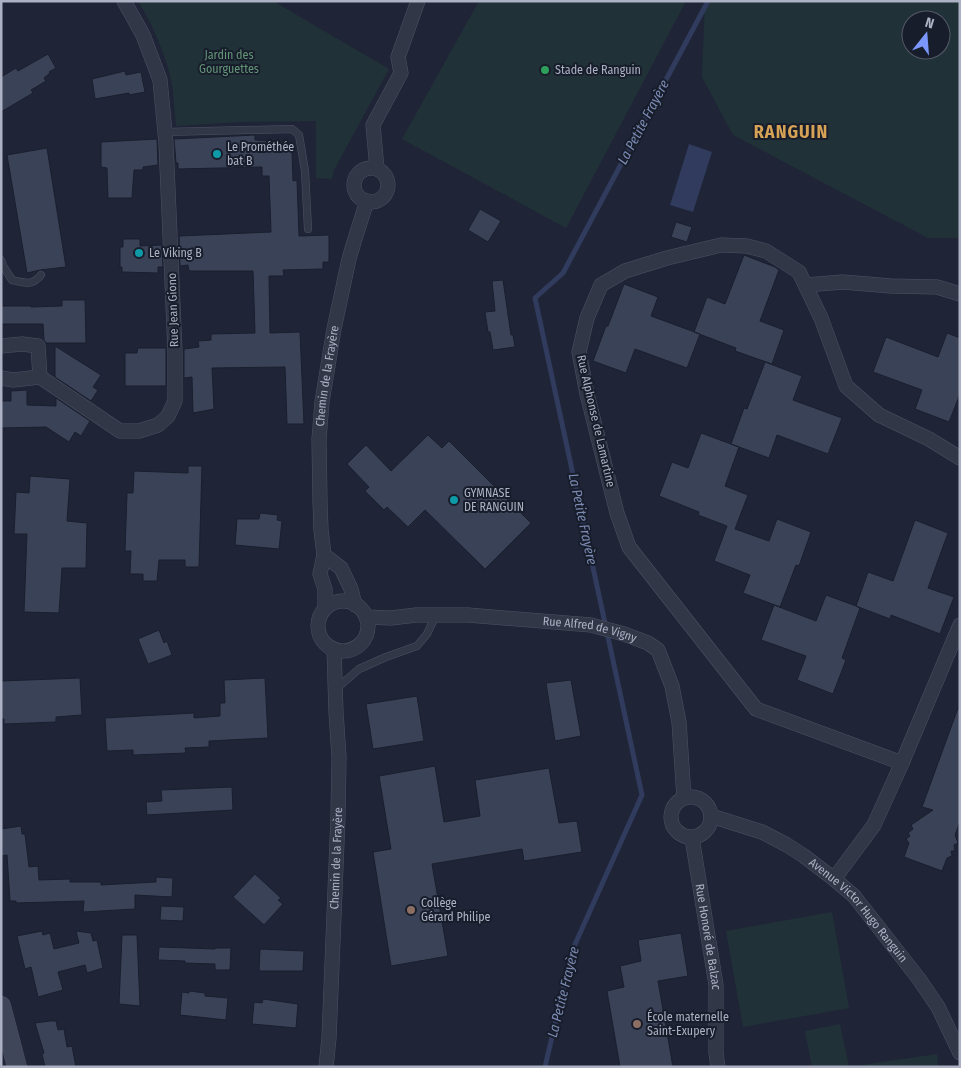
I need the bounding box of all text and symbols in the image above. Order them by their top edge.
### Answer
north arrow [901,10,951,60]
text: N [923,14,936,32]
park label: Jardin des Gourguettes [199,48,259,76]
place label: Stade de Ranguin [555,63,641,77]
marker: Stade de Ranguin [539,64,551,76]
water label: La Petite Frayère [614,77,673,167]
district label: RANGUIN [754,121,828,143]
place label: Le Prométhée bat B [227,140,294,168]
marker: Le Prométhée bat B [211,148,223,160]
place label: Le Viking B [149,246,202,260]
marker: Le Viking B [133,247,145,259]
street label: Rue Jean Giono [165,273,181,347]
street label: Chemin de la Frayère [313,324,342,427]
street label: Rue Alphonse de Lamartine [574,354,618,488]
water label: La Petite Frayère [565,472,601,567]
place label: GYMNASE DE RANGUIN [464,486,524,514]
marker: GYMNASE DE RANGUIN [448,494,460,506]
street label: Rue Alfred de Vigny [542,614,639,645]
street label: Chemin de la Frayère [327,807,345,910]
street label: Avenue Victor Hugo Ranguin [806,855,910,965]
street label: Rue Honoré de Balzac [693,883,723,990]
place label: Collège Gérard Philipe [421,896,491,924]
marker: Collège Gérard Philipe [405,904,417,916]
water label: La Petite Frayère [544,945,583,1039]
place label: École maternelle Saint-Exupery [647,1009,729,1038]
marker: École maternelle Saint-Exupery [631,1018,643,1030]

